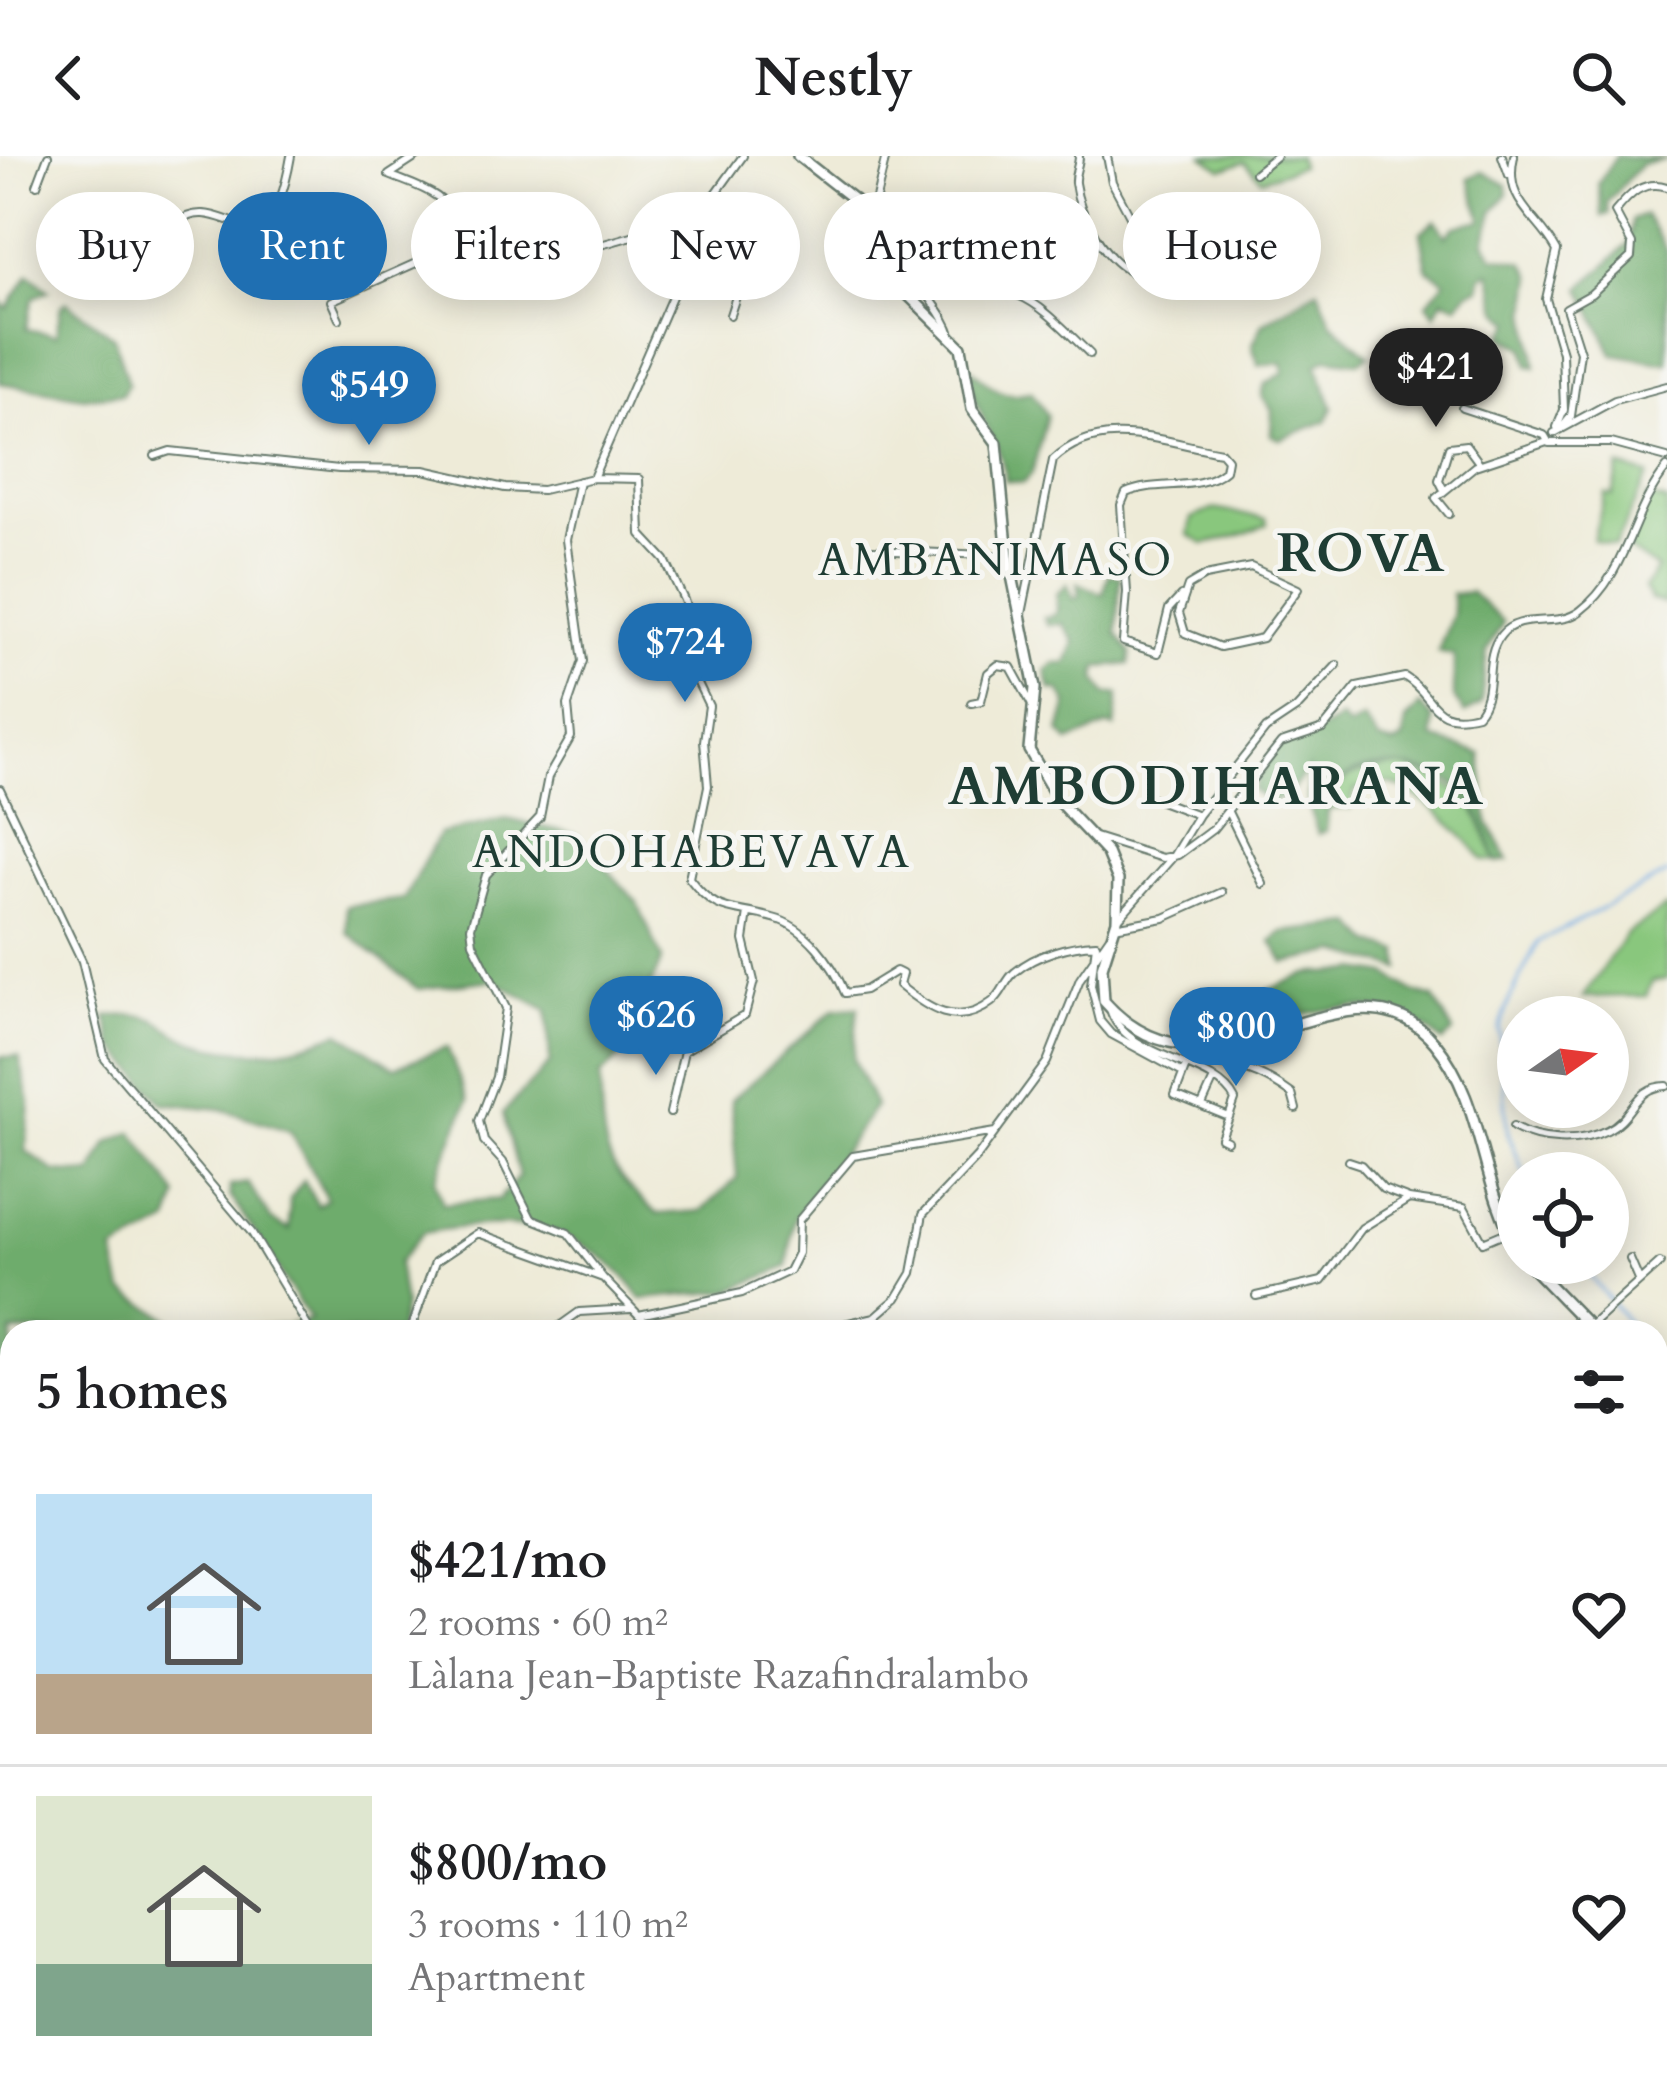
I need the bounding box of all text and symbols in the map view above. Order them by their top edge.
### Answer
text: Nestly [754,42,913,115]
icon: back [36,45,102,111]
icon: search [1565,45,1631,111]
chip: Buy [36,192,194,300]
chip: Rent [218,192,387,300]
chip: Filters [411,192,603,300]
chip: New [627,192,800,300]
chip: Apartment [824,192,1099,300]
chip: House [1123,192,1321,300]
pin: $421 [1365,328,1507,430]
text: $421 [1396,340,1476,393]
pin: $549 [298,346,440,448]
text: $549 [329,358,409,411]
district label: ROVA [1277,518,1447,591]
district label: AMBANIMASO [818,530,1174,591]
pin: $724 [614,603,756,705]
text: $724 [645,615,725,668]
district label: AMBODIHARANA [948,751,1486,824]
district label: ANDOHABEVAVA [472,822,912,883]
pin: $626 [585,976,727,1078]
pin: $800 [1165,987,1307,1089]
text: $626 [616,988,696,1041]
north arrow [1497,996,1629,1128]
map controls [1497,996,1629,1284]
text: $800 [1196,999,1276,1052]
button: locate [1497,1152,1629,1284]
text: 5 homes [36,1357,228,1427]
icon: filters [1566,1359,1632,1425]
text: $421/mo [408,1526,607,1596]
icon: home [132,1542,276,1686]
icon: heart [1566,1581,1632,1647]
text: 2 rooms · 60 m² [408,1596,668,1649]
text: Làlana Jean-Baptiste Razafindralambo [408,1649,1029,1702]
text: $800/mo [408,1828,607,1898]
icon: home [132,1844,276,1988]
icon: heart [1566,1883,1632,1949]
text: 3 rooms · 110 m² [408,1898,688,1951]
text: Apartment [408,1951,585,2004]

